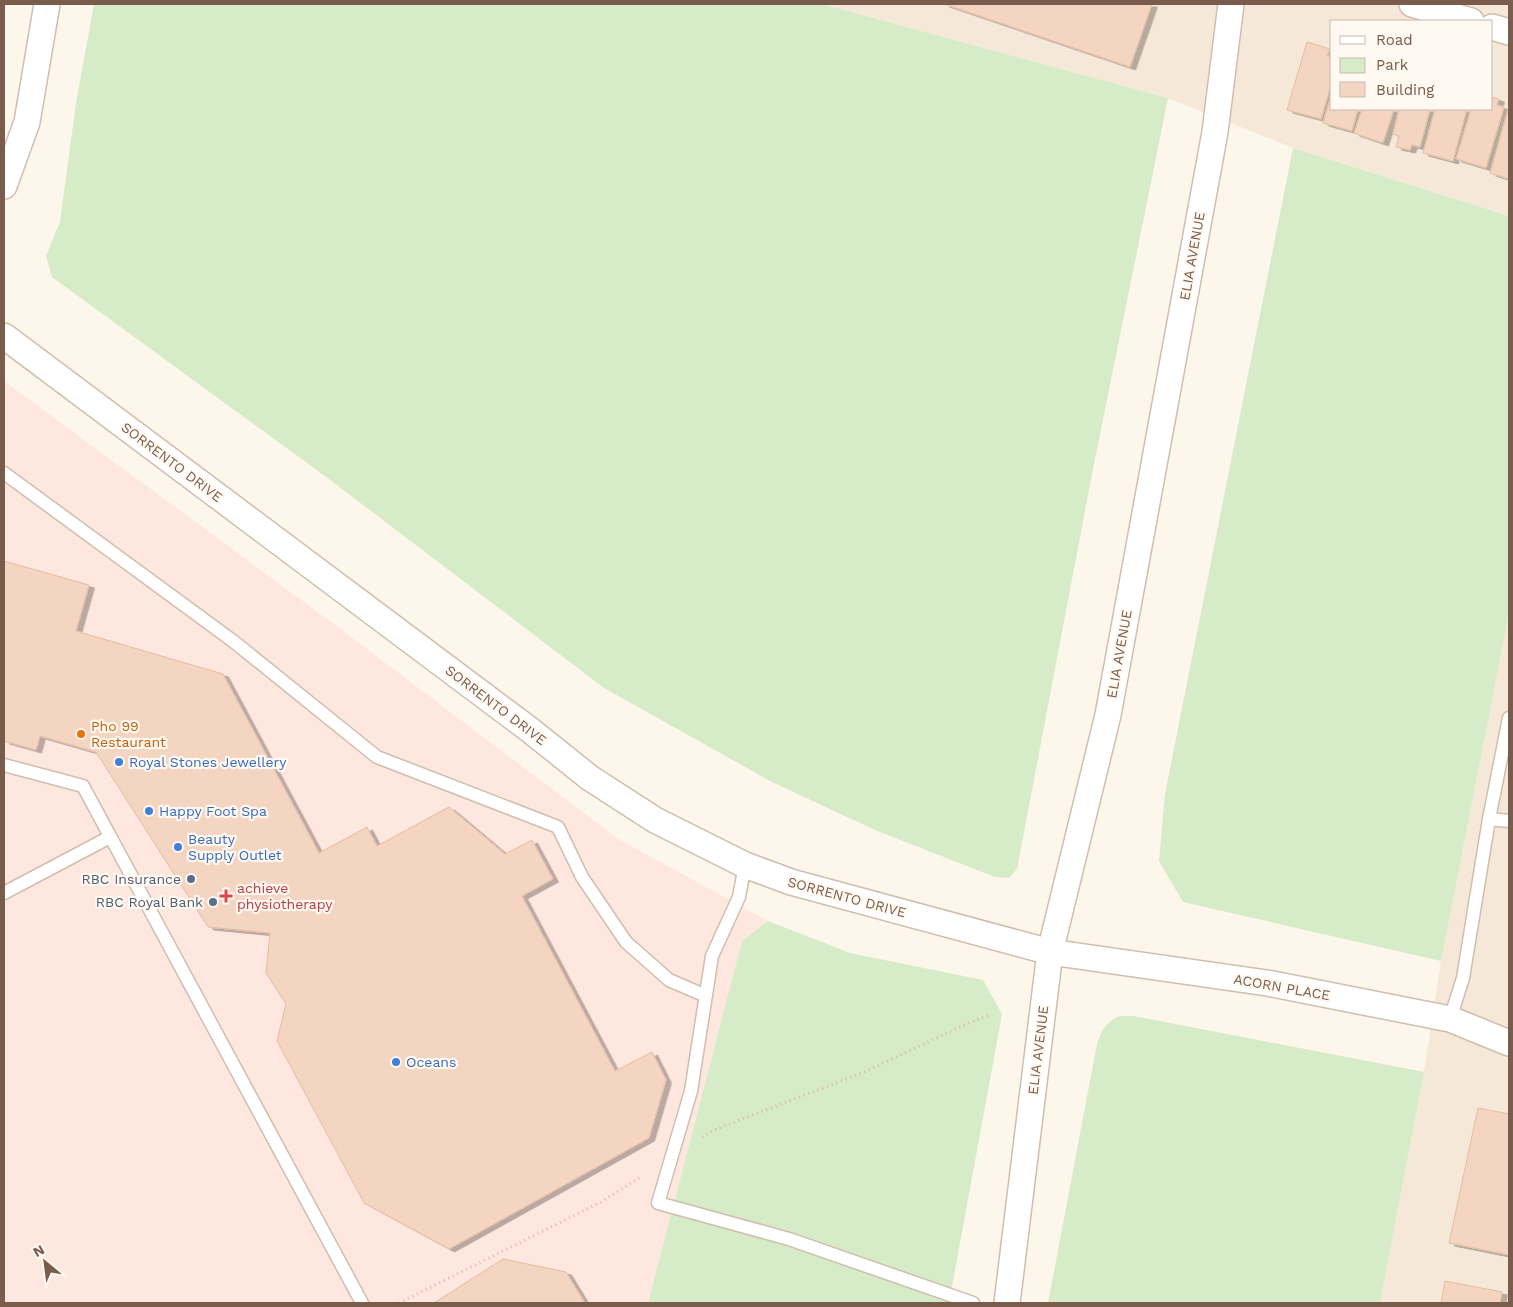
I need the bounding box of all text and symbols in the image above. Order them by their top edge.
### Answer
legend [1330,20,1493,110]
text: Road [1376,31,1413,49]
text: Park [1376,56,1409,74]
text: Building [1376,81,1434,99]
street label: ELIA AVENUE [1176,210,1208,302]
street label: SORRENTO DRIVE [118,419,226,505]
street label: ELIA AVENUE [1103,608,1135,700]
street label: SORRENTO DRIVE [442,662,550,748]
place label: Pho 99 Restaurant [91,718,166,750]
marker: Pho 99 Restaurant [75,728,87,740]
place label: Royal Stones Jewellery [129,754,287,770]
marker: Royal Stones Jewellery [113,756,125,768]
place label: Happy Foot Spa [159,803,267,819]
marker: Happy Foot Spa [143,805,155,817]
place label: Beauty Supply Outlet [188,831,282,863]
marker: Beauty Supply Outlet [172,841,184,853]
place label: RBC Insurance [81,871,181,887]
marker: RBC Insurance [185,873,197,885]
street label: SORRENTO DRIVE [786,873,908,921]
place label: achieve physiotherapy [237,880,333,912]
marker: achieve physiotherapy [219,889,233,903]
place label: RBC Royal Bank [96,894,203,910]
marker: RBC Royal Bank [207,896,219,908]
street label: ACORN PLACE [1232,971,1332,1003]
street label: ELIA AVENUE [1025,1004,1051,1096]
place label: Oceans [406,1054,456,1070]
marker: Oceans [390,1056,402,1068]
north arrow [20,1237,70,1287]
text: N [30,1241,47,1260]

